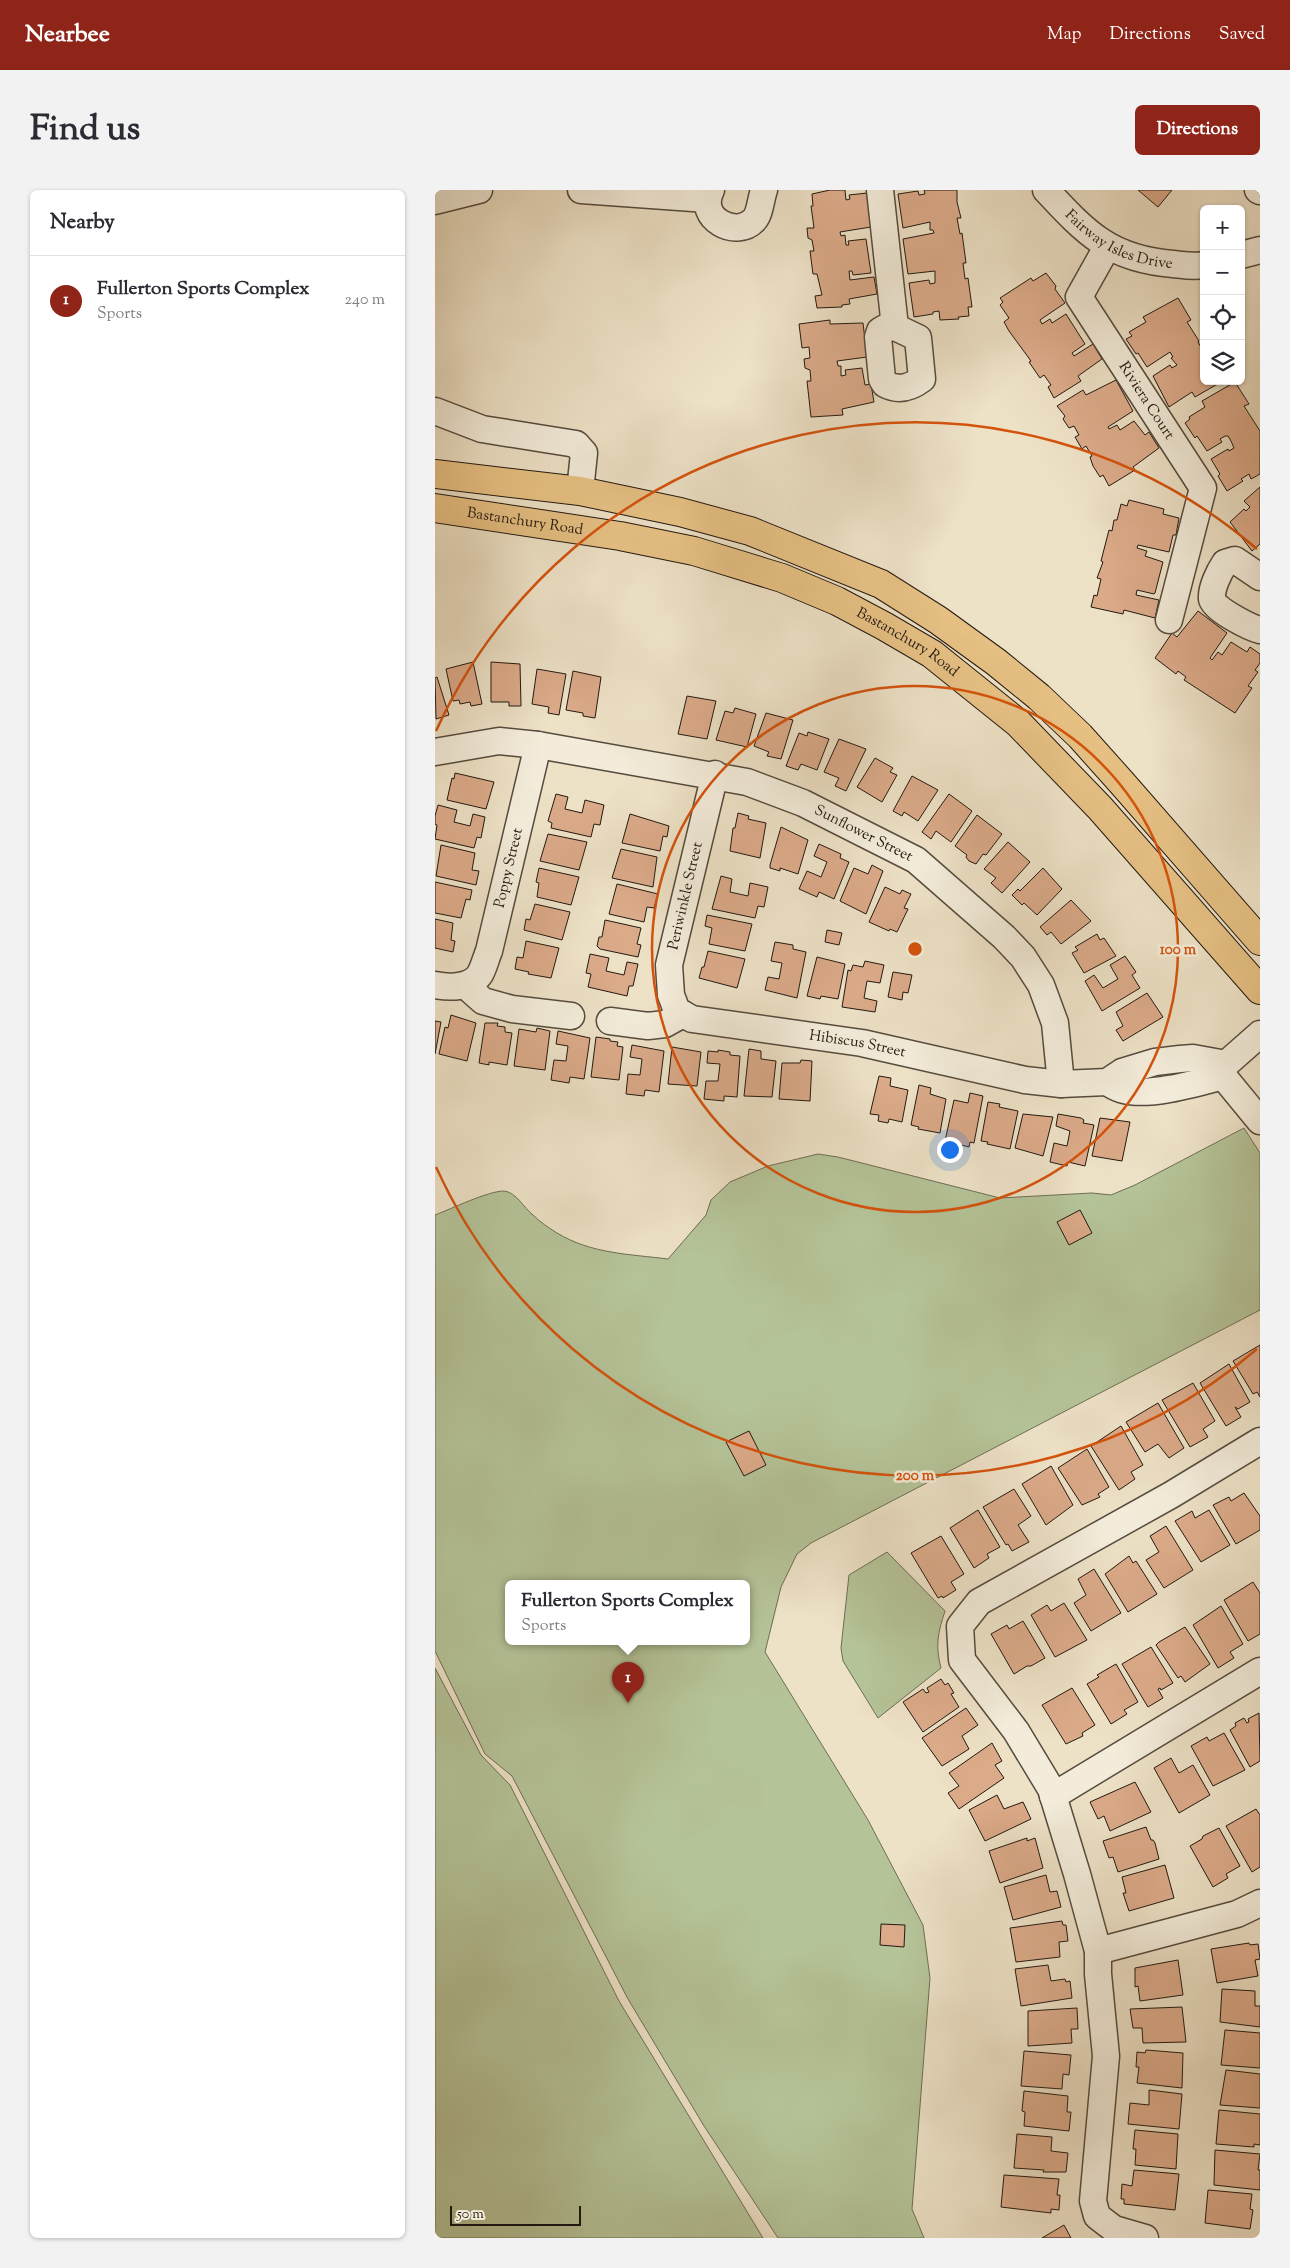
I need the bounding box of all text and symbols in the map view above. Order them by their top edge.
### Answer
text: Nearbee [25,18,110,52]
text: Map [1047,22,1082,48]
text: Directions [1110,22,1191,48]
text: Saved [1219,22,1265,48]
text: Find us [30,105,140,156]
button: Directions [1135,105,1260,155]
street label: Fairway Isles Drive [1060,205,1174,274]
map controls [1200,205,1245,385]
button: + [1200,205,1245,250]
text: Nearby [50,208,115,238]
button: − [1200,250,1245,295]
text: Fullerton Sports Complex [97,276,309,303]
text: 1 [63,289,69,312]
text: 240 m [344,289,385,312]
button: locate [1200,295,1245,340]
text: Sports [97,303,142,326]
button: layers [1200,340,1245,385]
street label: Riviera Court [1113,358,1179,444]
street label: Bastanchury Road [465,502,585,541]
street label: Bastanchury Road [852,603,964,682]
street label: Sunflower Street [811,800,916,867]
street label: Poppy Street [489,826,528,910]
street label: Periwinkle Street [663,840,709,952]
centre of rings [906,940,924,958]
text: 100 m [1160,940,1197,961]
street label: Hibiscus Street [808,1025,908,1063]
your location [937,1137,963,1163]
text: 200 m [896,1466,935,1487]
popup [505,1580,750,1645]
text: Fullerton Sports Complex [521,1588,734,1615]
text: Sports [521,1615,566,1638]
pin: 1 [612,1662,644,1703]
scale bar [450,2203,581,2226]
text: 50 m [457,2205,484,2225]

